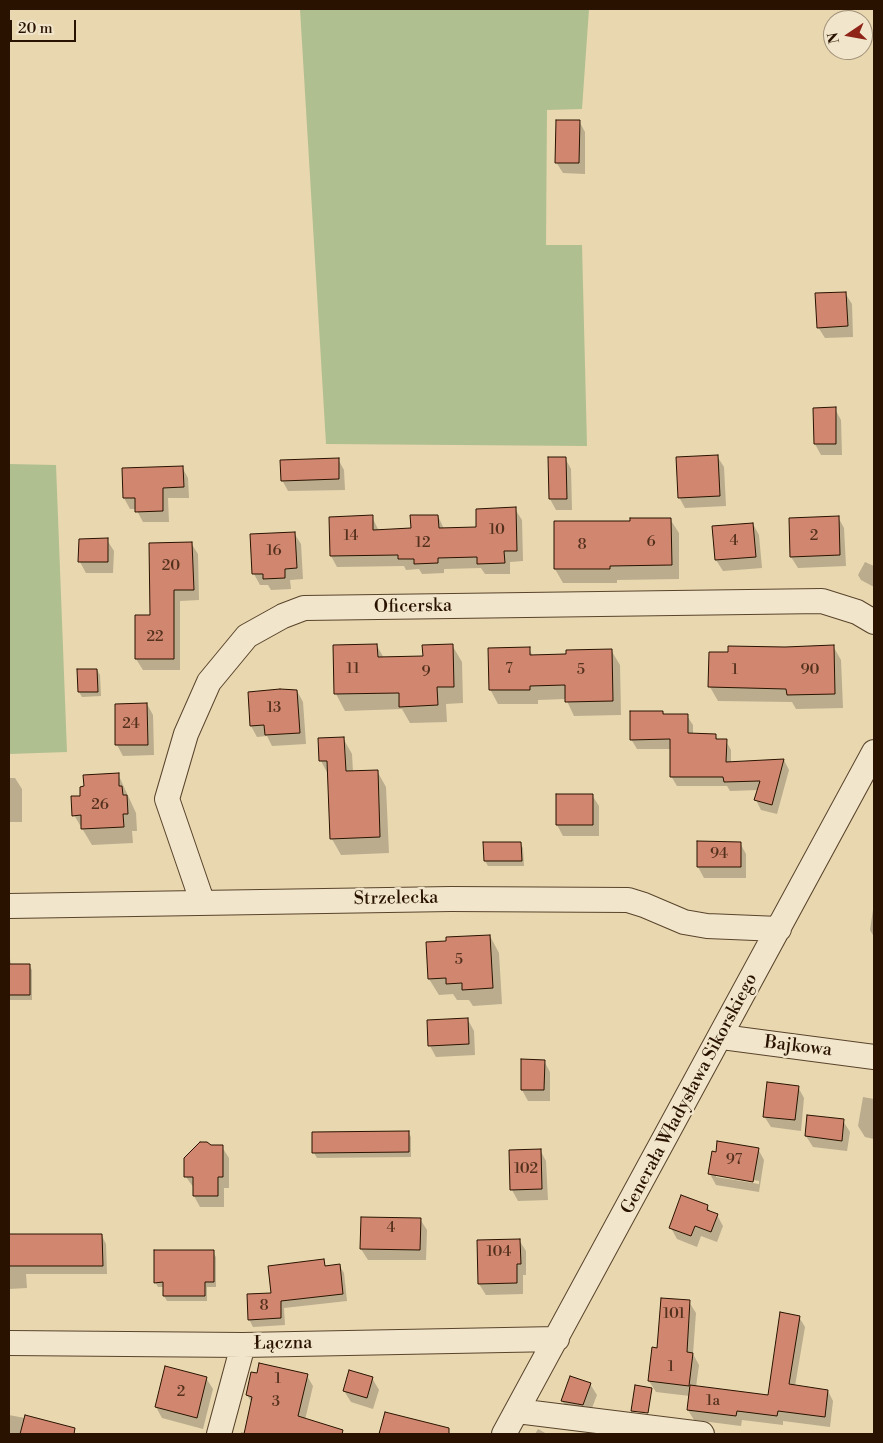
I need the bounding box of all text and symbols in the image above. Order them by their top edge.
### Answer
scale bar [12,10,79,42]
north arrow [823,10,873,60]
text: 20 m [18,19,53,38]
text: N [824,31,844,45]
house number: 10 [489,521,505,539]
house number: 14 [344,527,358,545]
house number: 2 [810,527,818,545]
house number: 4 [730,532,738,550]
house number: 6 [646,533,656,551]
house number: 12 [415,534,431,552]
house number: 8 [577,536,587,554]
house number: 16 [266,542,282,560]
house number: 20 [162,557,180,575]
street label: Oficerska [374,596,452,618]
house number: 22 [146,628,164,646]
house number: 11 [346,660,360,678]
house number: 7 [505,660,513,678]
house number: 5 [577,661,585,679]
house number: 1 [732,661,738,679]
house number: 90 [800,661,820,679]
house number: 9 [421,663,431,681]
house number: 13 [267,699,281,717]
house number: 24 [122,715,140,733]
house number: 26 [91,796,109,814]
house number: 94 [710,845,728,863]
street label: Strzelecka [353,887,439,911]
house number: 5 [455,951,463,969]
street label: Generała Władysława Sikorskiego [617,970,763,1218]
street label: Bajkowa [763,1032,833,1062]
house number: 97 [726,1151,742,1169]
house number: 102 [514,1160,538,1178]
house number: 4 [387,1219,395,1237]
house number: 104 [487,1243,511,1261]
house number: 8 [259,1297,269,1315]
house number: 101 [663,1305,685,1323]
street label: Łączna [254,1333,312,1355]
house number: 1 [668,1358,674,1376]
house number: 1 [275,1370,281,1388]
house number: 2 [177,1383,185,1401]
house number: 1a [706,1392,720,1410]
house number: 3 [272,1393,280,1411]

